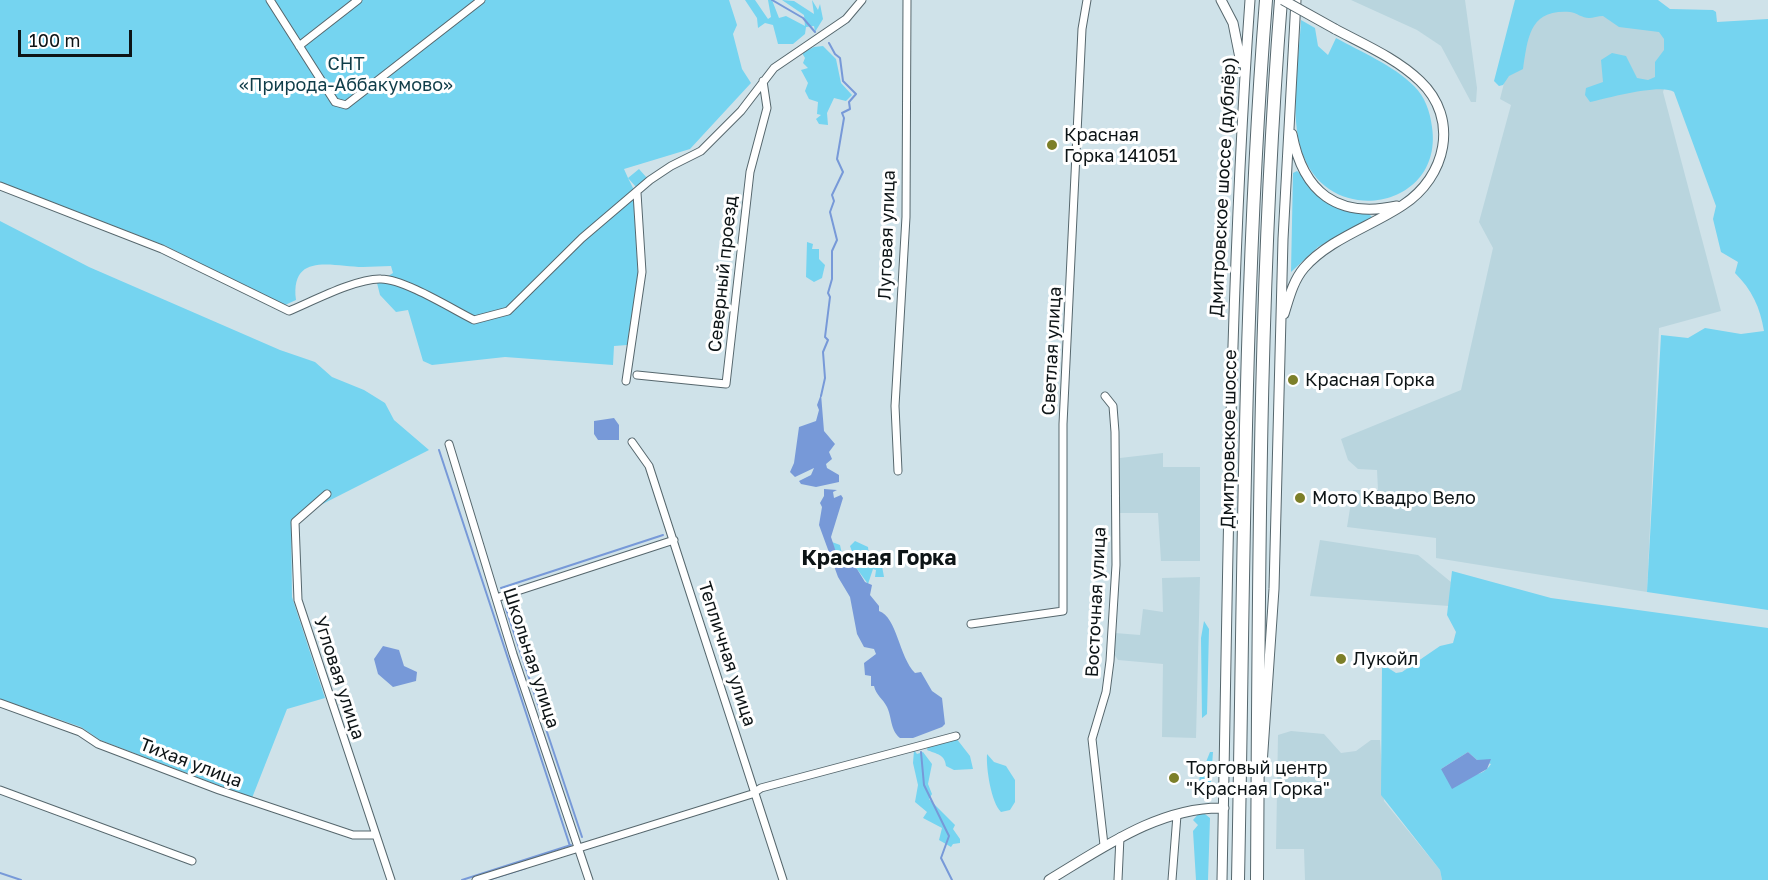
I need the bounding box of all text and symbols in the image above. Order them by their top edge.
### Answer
scale bar [21,18,135,56]
text: 100 m [29,29,80,51]
park label: СНТ «Природа-Аббакумово» [239,53,453,96]
street label: Дмитровское шоссе (дублёр) [1205,56,1241,318]
place label: Красная Горка 141051 [1064,124,1178,166]
marker: Красная Горка 141051 [1045,138,1059,152]
street label: Луговая улица [874,170,900,300]
street label: Северный проезд [704,195,742,353]
street label: Светлая улица [1038,286,1066,416]
street label: Дмитровское шоссе [1217,349,1241,529]
place label: Красная Горка [1305,369,1435,391]
marker: Красная Горка [1286,373,1300,387]
place label: Мото Квадро Вело [1312,487,1476,509]
marker: Мото Квадро Вело [1293,491,1307,505]
street label: Восточная улица [1081,526,1111,678]
district label: Красная Горка [802,545,956,571]
street label: Тепличная улица [693,579,761,729]
street label: Школьная улица [498,585,564,731]
street label: Угловая улица [309,614,369,742]
place label: Лукойл [1353,648,1418,670]
marker: Лукойл [1334,652,1348,666]
street label: Тихая улица [137,734,245,792]
place label: Торговый центр "Красная Горка" [1186,757,1330,800]
marker: Торговый центр "Красная Горка" [1167,771,1181,785]

